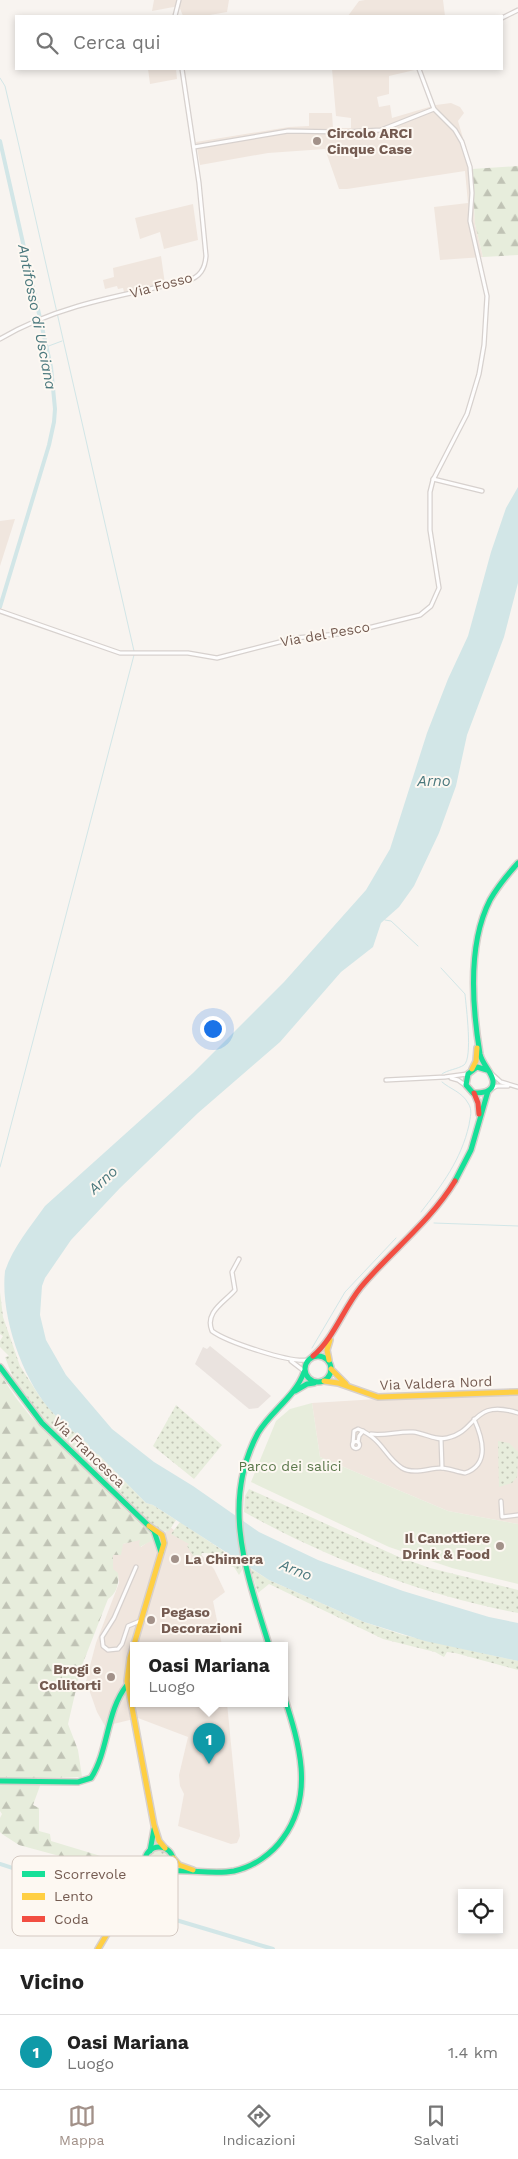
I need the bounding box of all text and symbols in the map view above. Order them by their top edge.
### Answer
search box [15,15,503,70]
icon: search [33,29,61,57]
text: Cerca qui [73,31,161,54]
place label: Circolo ARCI Cinque Case [327,125,413,157]
marker: Circolo ARCI Cinque Case [311,135,323,147]
water label: Antifosso di Usciana [14,242,60,391]
street label: Via Fosso [128,269,194,301]
street label: Via del Pesco [279,618,371,650]
water label: Arno [416,772,451,790]
your location [200,1016,226,1042]
water label: Arno [84,1162,121,1199]
street label: Via Valdera Nord [379,1373,493,1393]
street label: Via Francesca [50,1413,129,1491]
park label: Parco dei salici [238,1458,342,1474]
place label: Il Canottiere Drink & Food [402,1530,490,1562]
marker: Il Canottiere Drink & Food [494,1540,506,1552]
place label: La Chimera [185,1551,264,1567]
marker: La Chimera [169,1553,181,1565]
water label: Arno [276,1555,315,1585]
place label: Pegaso Decorazioni [161,1604,242,1636]
marker: Pegaso Decorazioni [145,1614,157,1626]
popup [130,1642,288,1707]
text: Oasi Mariana [148,1654,270,1677]
place label: Brogi e Collitorti [39,1661,101,1693]
marker: Brogi e Collitorti [105,1671,117,1683]
text: Luogo [148,1677,195,1696]
pin: 1 [193,1723,225,1764]
legend [12,1856,178,1936]
text: Scorrevole [54,1866,126,1882]
text: Lento [54,1888,93,1904]
map controls [458,1889,503,1934]
button: locate [458,1889,503,1934]
text: Coda [54,1911,89,1927]
text: Vicino [20,1969,84,1994]
text: Oasi Mariana [67,2031,189,2054]
text: 1 [33,2043,39,2062]
text: 1.4 km [448,2043,498,2062]
text: Luogo [67,2054,114,2073]
tab: Mappa [59,2102,104,2148]
tab: Indicazioni [223,2102,296,2148]
tab: Salvati [414,2102,459,2148]

